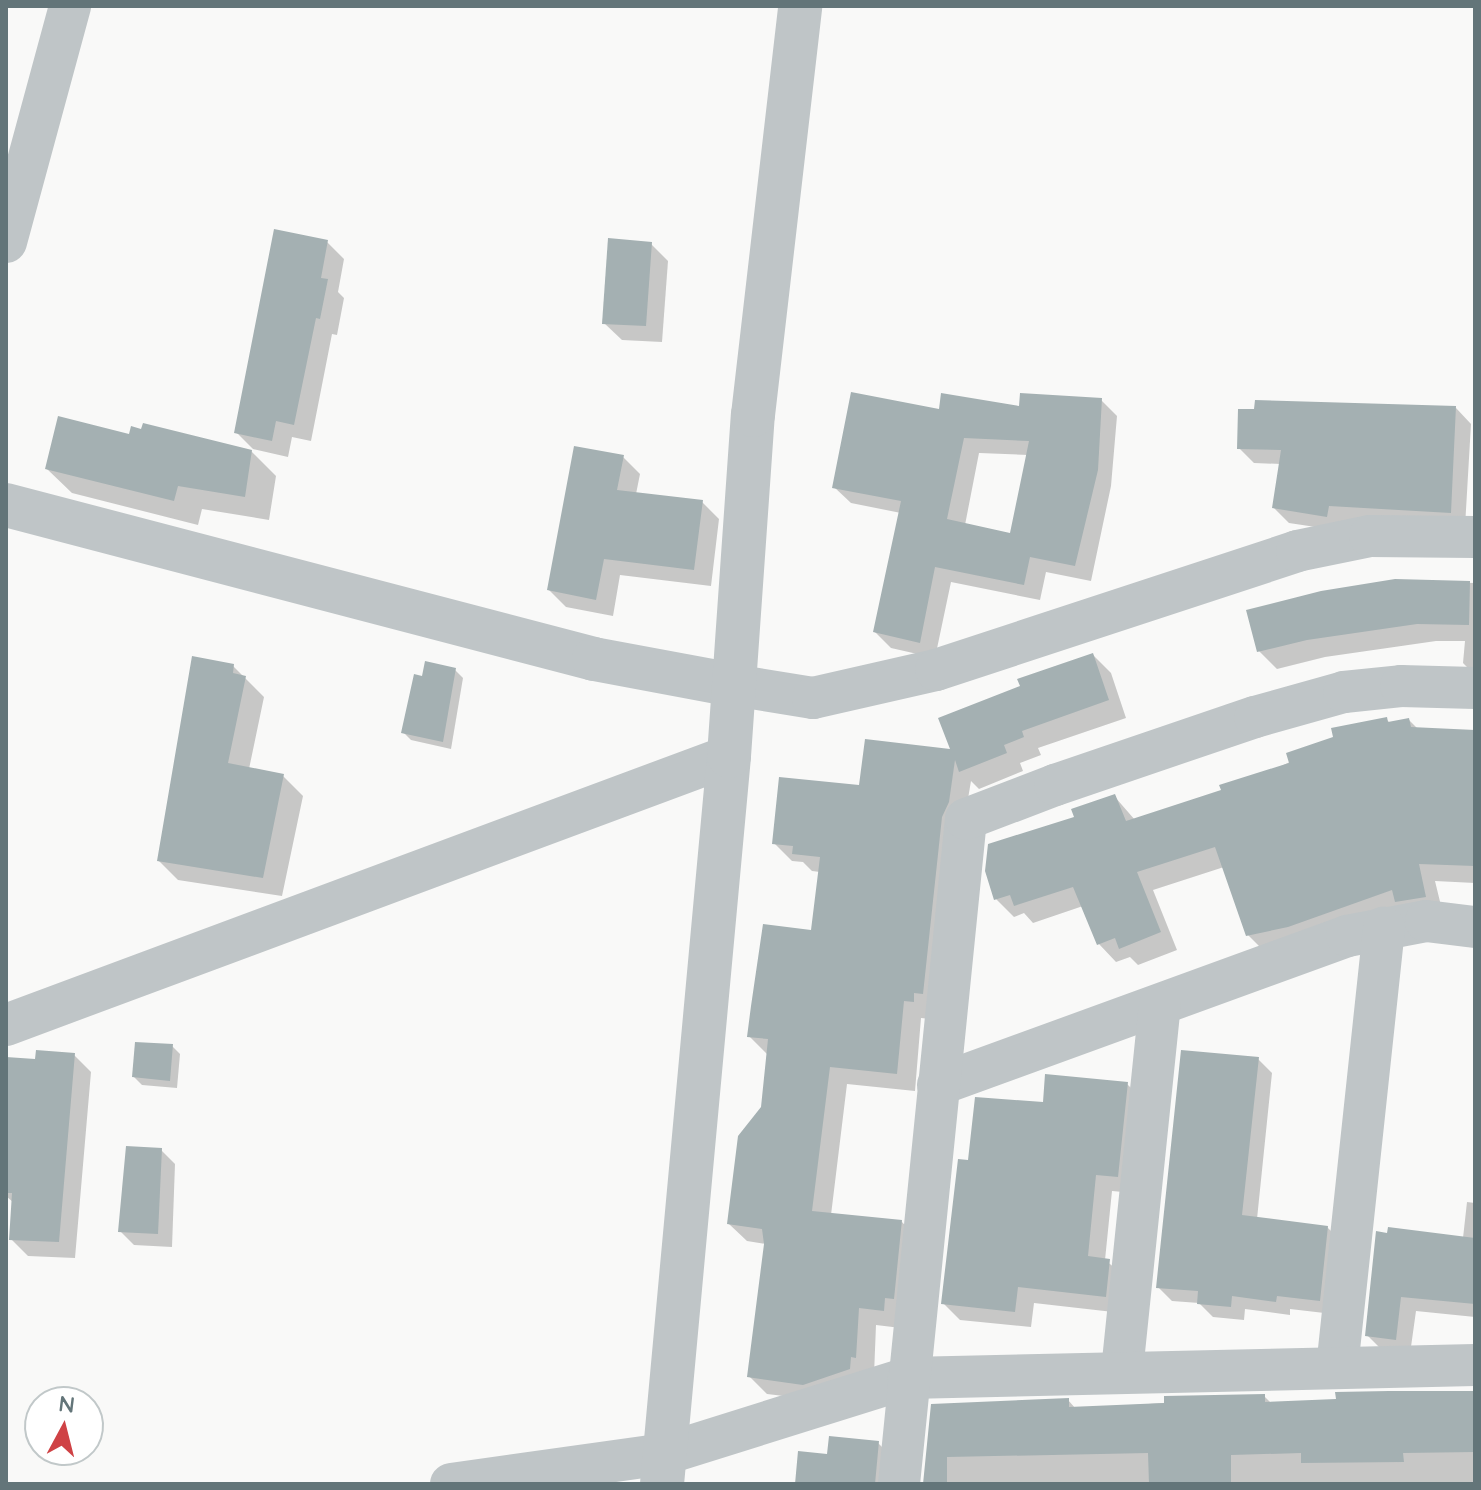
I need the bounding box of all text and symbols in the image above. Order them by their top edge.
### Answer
north arrow [24,1386,104,1466]
text: N [57,1389,76,1419]

